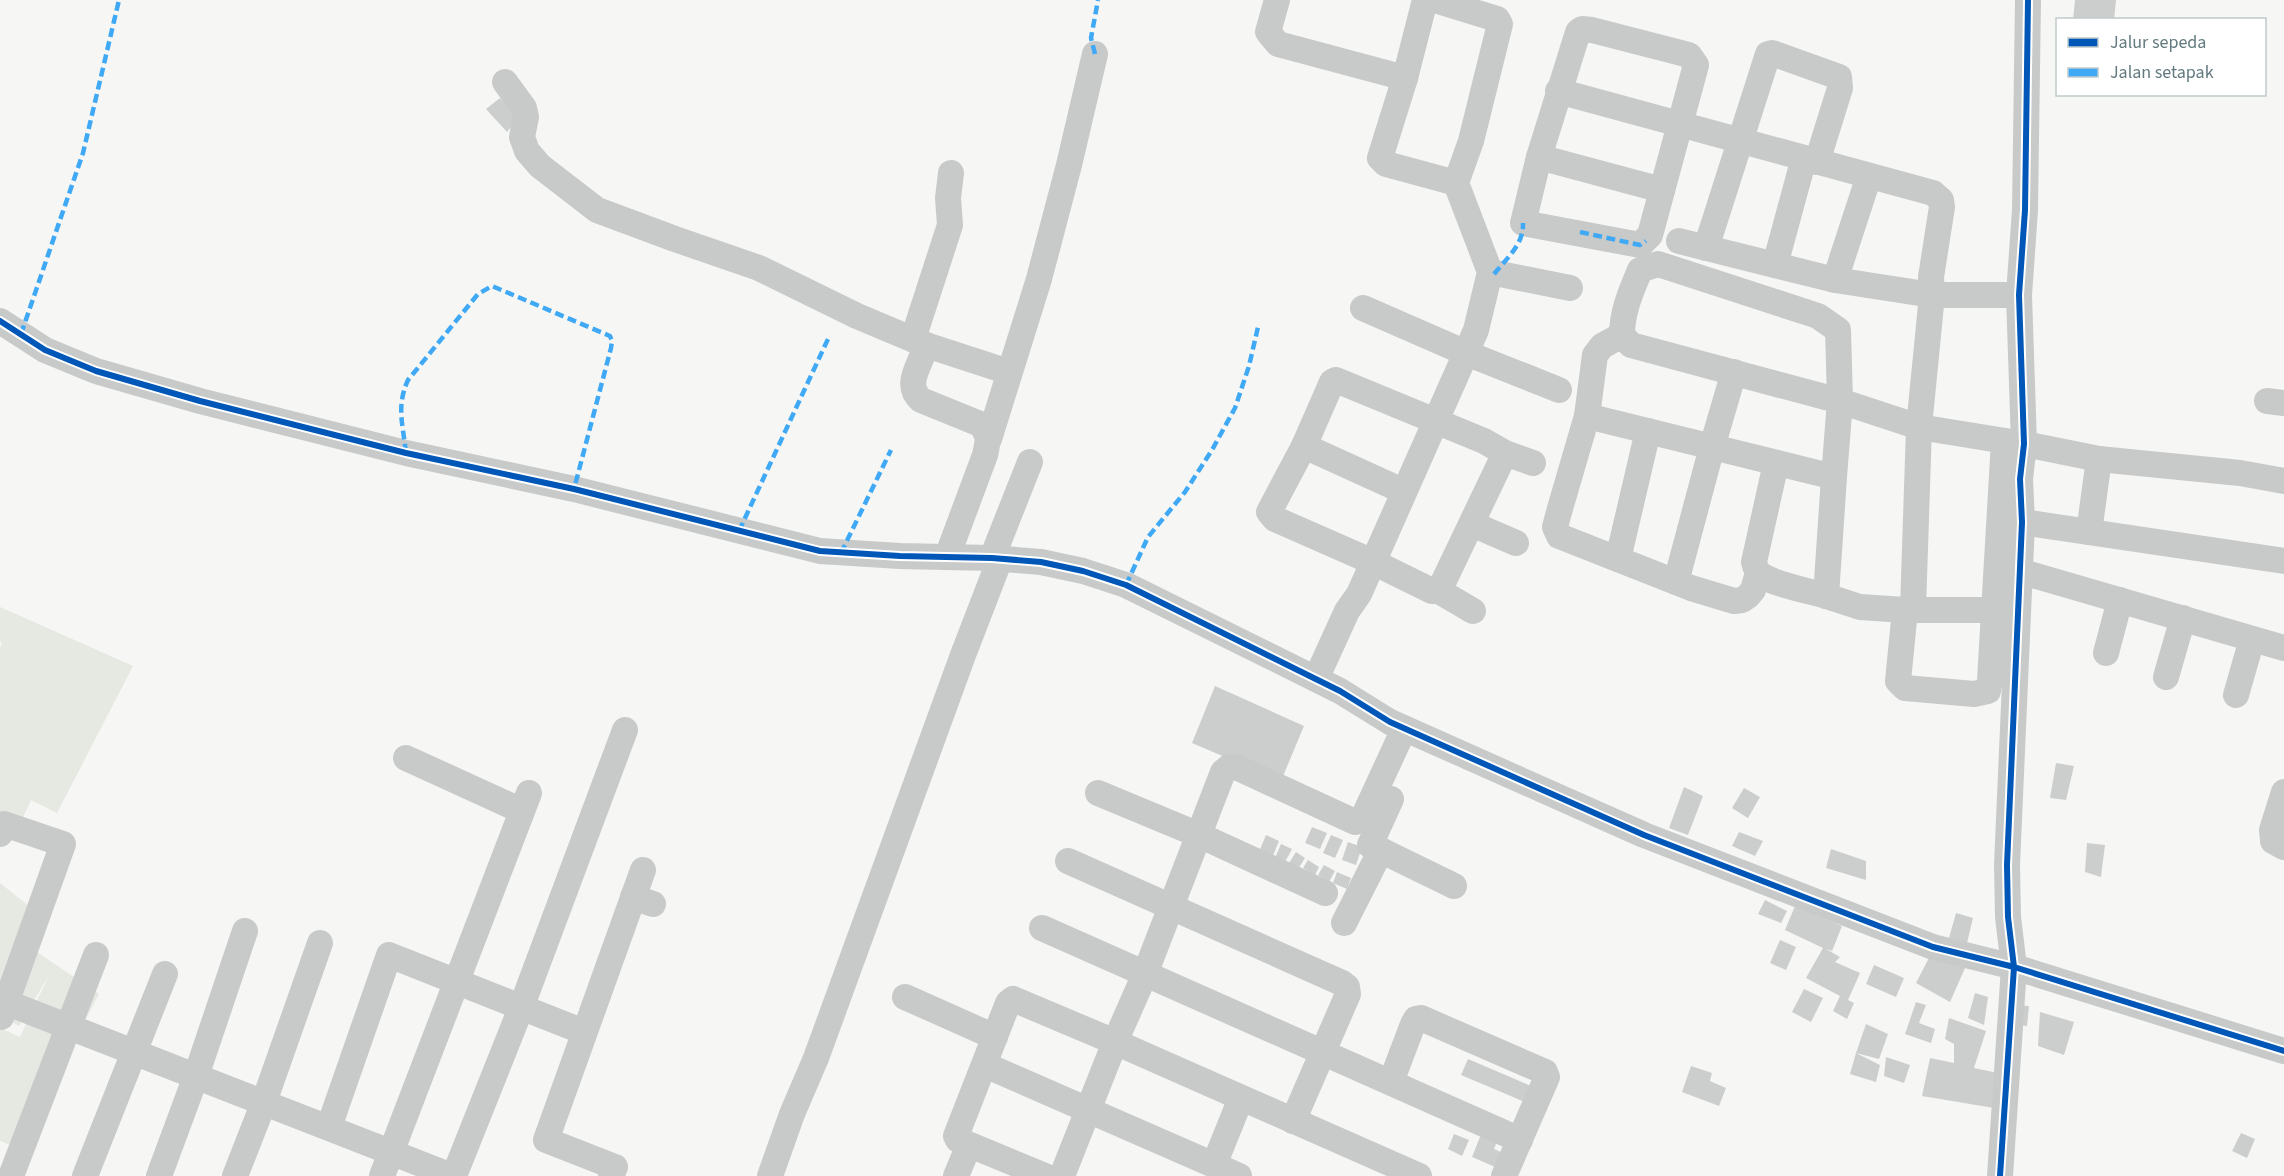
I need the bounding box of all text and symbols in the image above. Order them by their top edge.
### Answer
legend [2056,18,2266,96]
text: Jalur sepeda [2110,30,2206,55]
text: Jalan setapak [2110,60,2214,85]

